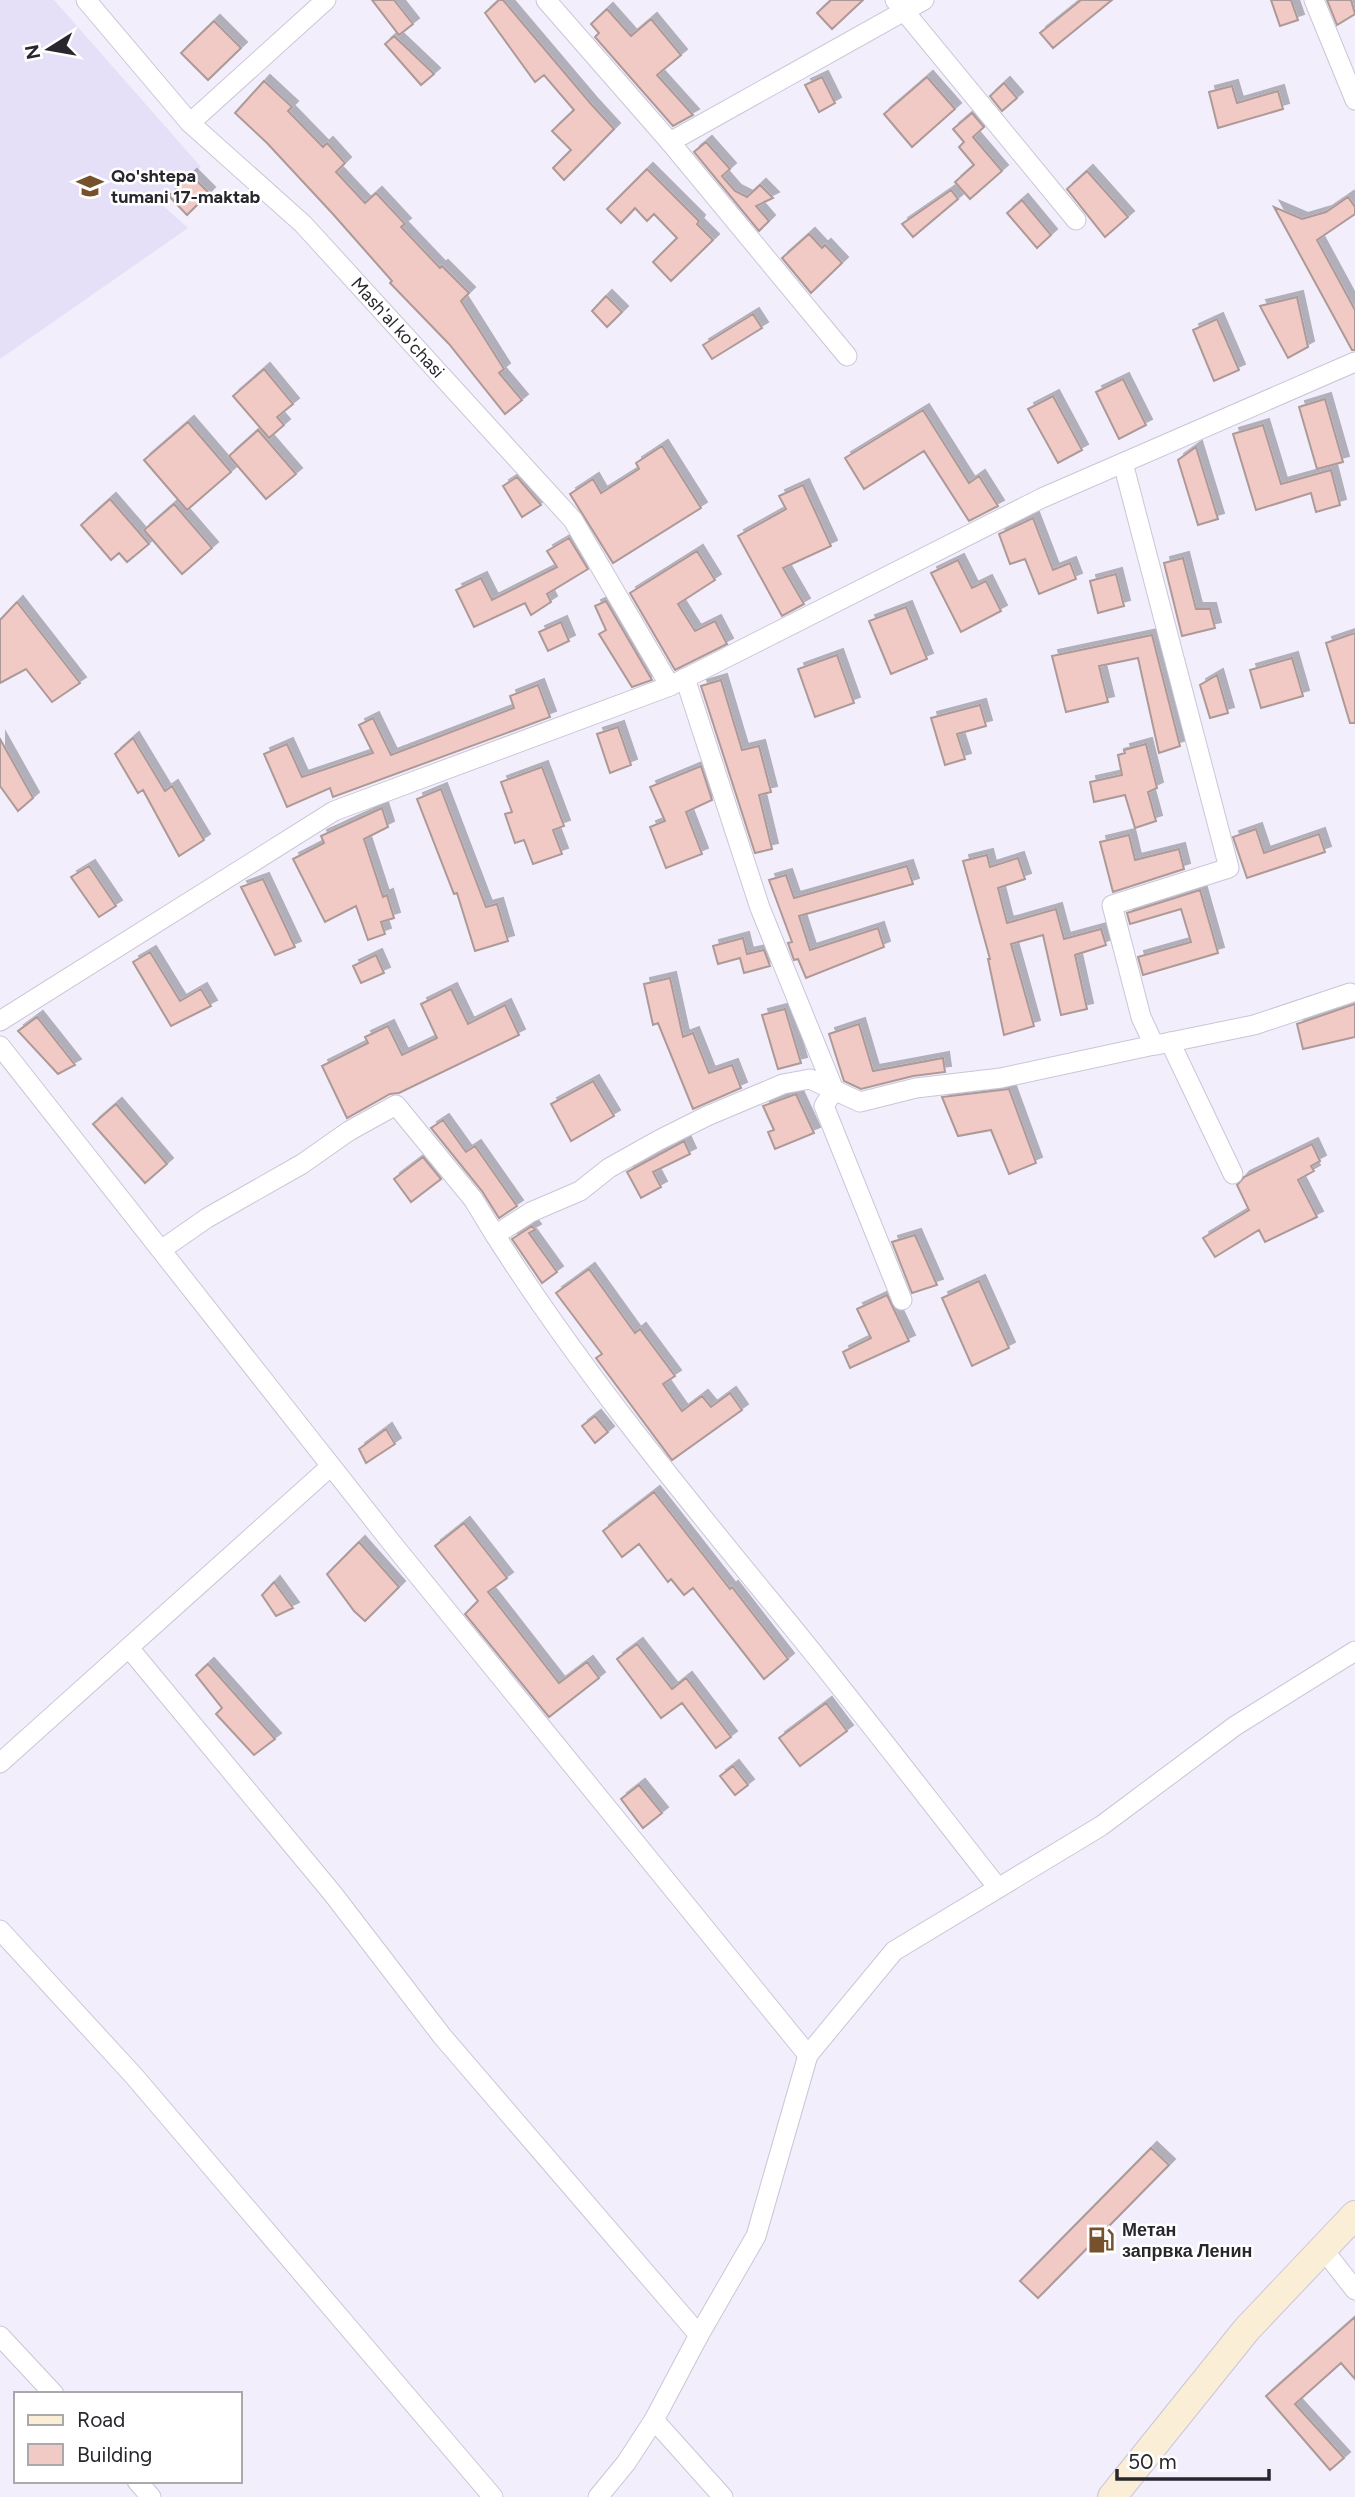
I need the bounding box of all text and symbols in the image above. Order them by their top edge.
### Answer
north arrow [14,14,84,84]
text: N [20,43,45,62]
place label: Qo'shtepa tumani 17-maktab [111,165,261,208]
school or university icon: Qo'shtepa tumani 17-maktab [75,171,105,201]
street label: Mash'al ko'chasi [346,273,449,382]
place label: Метан запрвка Ленин [1122,2219,1252,2262]
fuel station icon: Метан запрвка Ленин [1086,2225,1116,2255]
legend [14,2392,242,2483]
text: Road [77,2407,125,2432]
scale bar [1117,2438,1269,2482]
text: Building [77,2442,152,2467]
text: 50 m [1128,2449,1177,2474]

